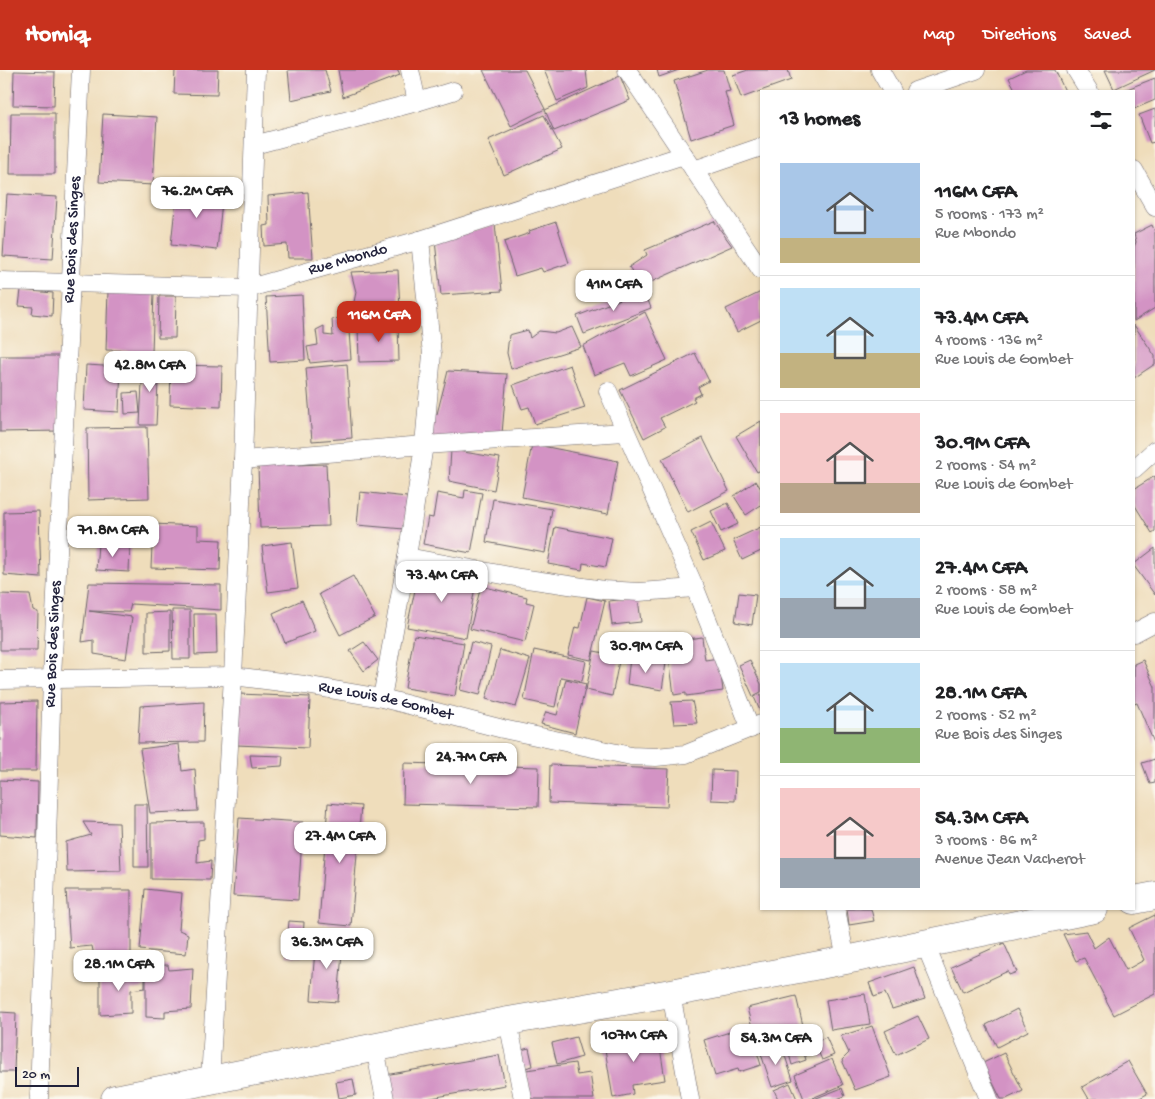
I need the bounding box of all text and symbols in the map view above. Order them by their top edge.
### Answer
text: Homiq [25,21,88,50]
text: Map [923,25,955,46]
text: Directions [983,25,1056,46]
text: Saved [1084,25,1130,46]
icon: filters [1087,106,1115,134]
text: 13 homes [780,108,860,133]
street label: Rue Bois des Singes [60,175,85,303]
pin: 76.2M CFA [140,176,254,219]
text: 116M CFA [935,181,1017,206]
text: 76.2M CFA [162,183,232,202]
icon: home [820,183,880,243]
text: 5 rooms · 173 m² [935,206,1044,225]
text: Rue Mbondo [935,225,1016,244]
street label: Rue Mbondo [306,240,390,280]
pin: 41M CFA [568,270,660,312]
text: 41M CFA [586,276,642,295]
pin: 116M CFA [327,300,431,343]
text: 116M CFA [348,307,410,326]
text: 73.4M CFA [935,307,1027,332]
icon: home [820,308,880,368]
text: 4 rooms · 136 m² [935,332,1043,351]
pin: 42.8M CFA [93,350,207,393]
text: Rue Louis de Gombet [935,351,1072,370]
text: 42.8M CFA [115,357,185,376]
text: 30.9M CFA [935,432,1029,457]
icon: home [820,433,880,493]
text: 2 rooms · 54 m² [935,457,1036,476]
text: Rue Louis de Gombet [935,476,1072,495]
pin: 71.8M CFA [56,516,170,558]
text: 71.8M CFA [78,522,148,541]
text: 27.4M CFA [935,557,1027,582]
icon: home [820,558,880,618]
pin: 73.4M CFA [385,560,499,603]
text: 73.4M CFA [407,567,477,586]
street label: Rue Bois des Singes [42,579,66,708]
text: 2 rooms · 58 m² [935,582,1037,601]
text: Rue Louis de Gombet [935,601,1072,620]
pin: 30.9M CFA [589,632,703,674]
text: 30.9M CFA [610,638,682,657]
street label: Rue Louis de Gombet [317,678,456,726]
text: 28.1M CFA [935,682,1026,707]
icon: home [820,683,880,743]
text: 2 rooms · 52 m² [935,707,1037,726]
text: Rue Bois des Singes [935,726,1062,745]
pin: 24.7M CFA [414,742,528,785]
text: 24.7M CFA [436,749,506,768]
text: 54.3M CFA [935,807,1028,832]
icon: home [820,808,880,868]
pin: 27.4M CFA [283,822,397,864]
text: 27.4M CFA [305,828,375,847]
text: 3 rooms · 86 m² [935,832,1038,851]
text: Avenue Jean Vacherot [935,851,1084,870]
pin: 36.3M CFA [270,928,384,970]
text: 36.3M CFA [292,934,362,953]
pin: 28.1M CFA [62,950,176,992]
text: 28.1M CFA [84,956,154,975]
pin: 107M CFA [582,1020,686,1063]
pin: 54.3M CFA [719,1024,833,1066]
text: 107M CFA [601,1027,667,1046]
text: 54.3M CFA [741,1030,811,1049]
scale bar [15,1064,79,1087]
text: 20 m [22,1067,50,1084]

